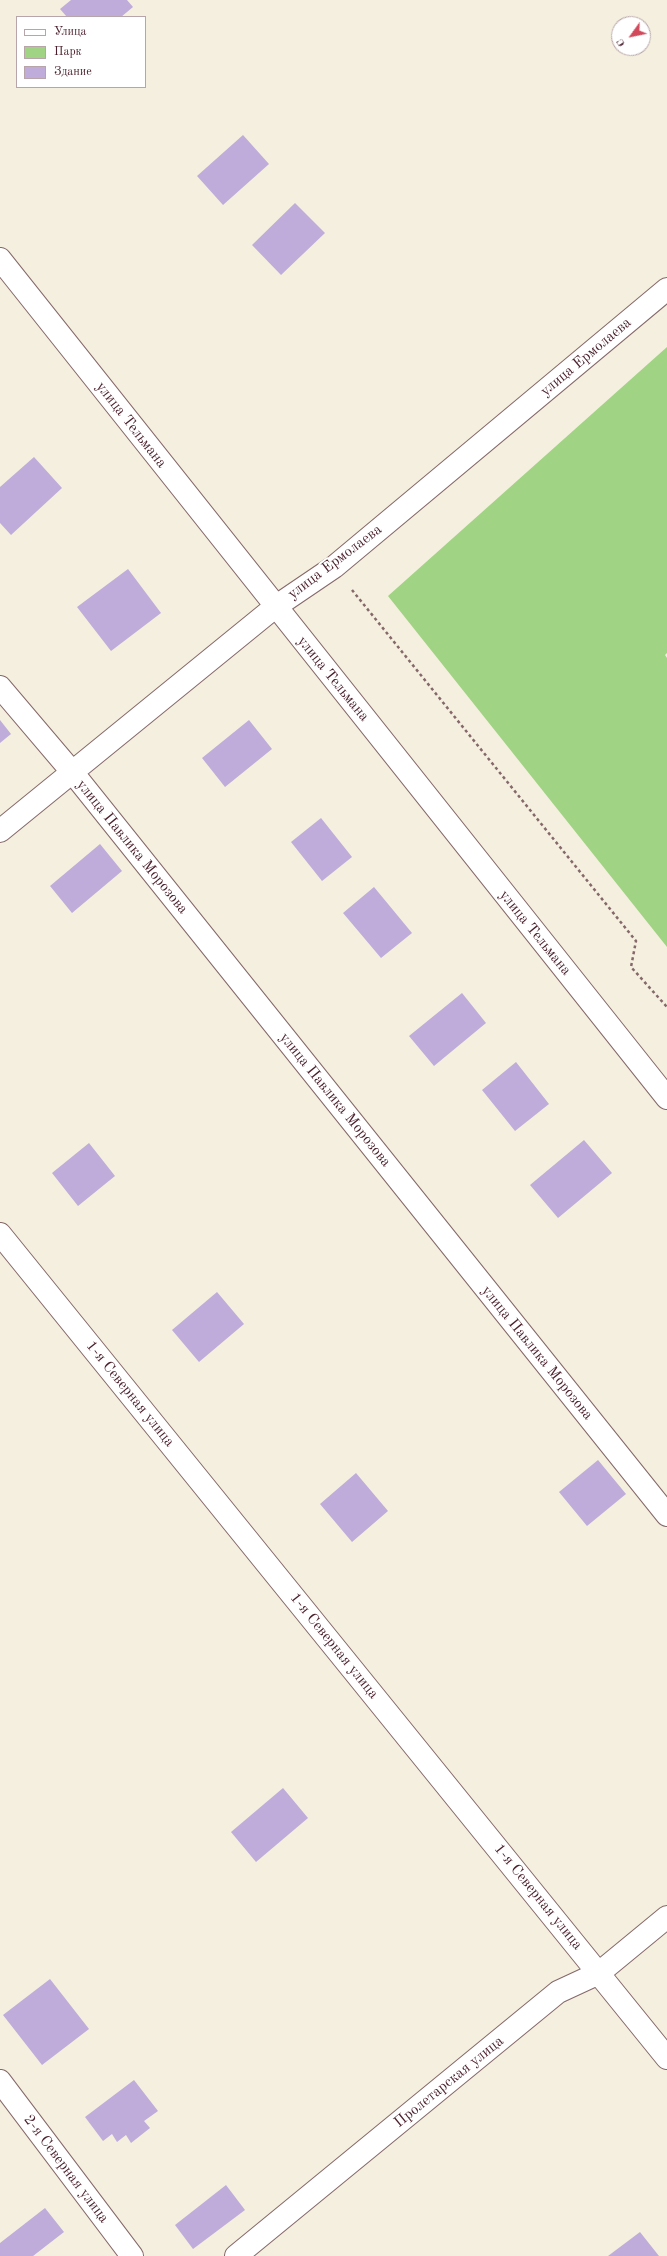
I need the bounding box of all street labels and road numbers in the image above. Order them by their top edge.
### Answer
street label: улица Ермолаева [537,314,635,400]
street label: улица Тельмана [92,378,170,472]
street label: улица Ермолаева [284,521,386,603]
street label: улица Тельмана [293,633,373,725]
street label: улица Павлика Морозова [72,776,192,918]
street label: улица Тельмана [495,887,575,979]
street label: улица Павлика Морозова [275,1029,395,1171]
street label: улица Павлика Морозова [477,1282,597,1424]
street label: 1-я Северная улица [82,1337,178,1451]
street label: 1-я Северная улица [286,1589,382,1703]
street label: 1-я Северная улица [490,1840,586,1954]
street label: Пролетарская улица [391,2032,507,2132]
street label: 2-я Северная улица [19,2111,113,2227]

